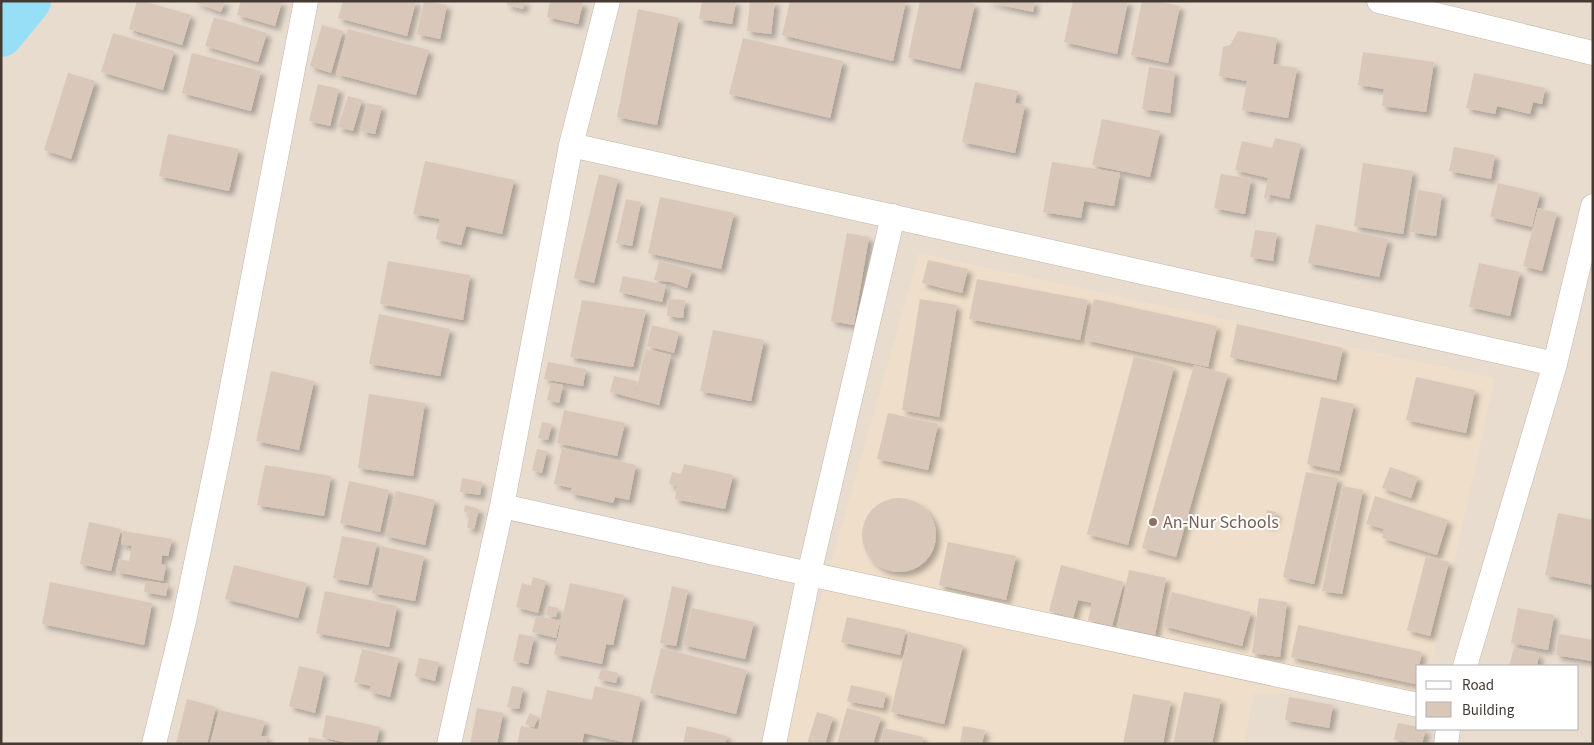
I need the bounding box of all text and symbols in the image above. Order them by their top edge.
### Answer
place label: An-Nur Schools [1163,510,1279,535]
marker: An-Nur Schools [1147,516,1159,528]
legend [1416,665,1579,730]
text: Road [1462,675,1494,696]
text: Building [1462,700,1515,721]

